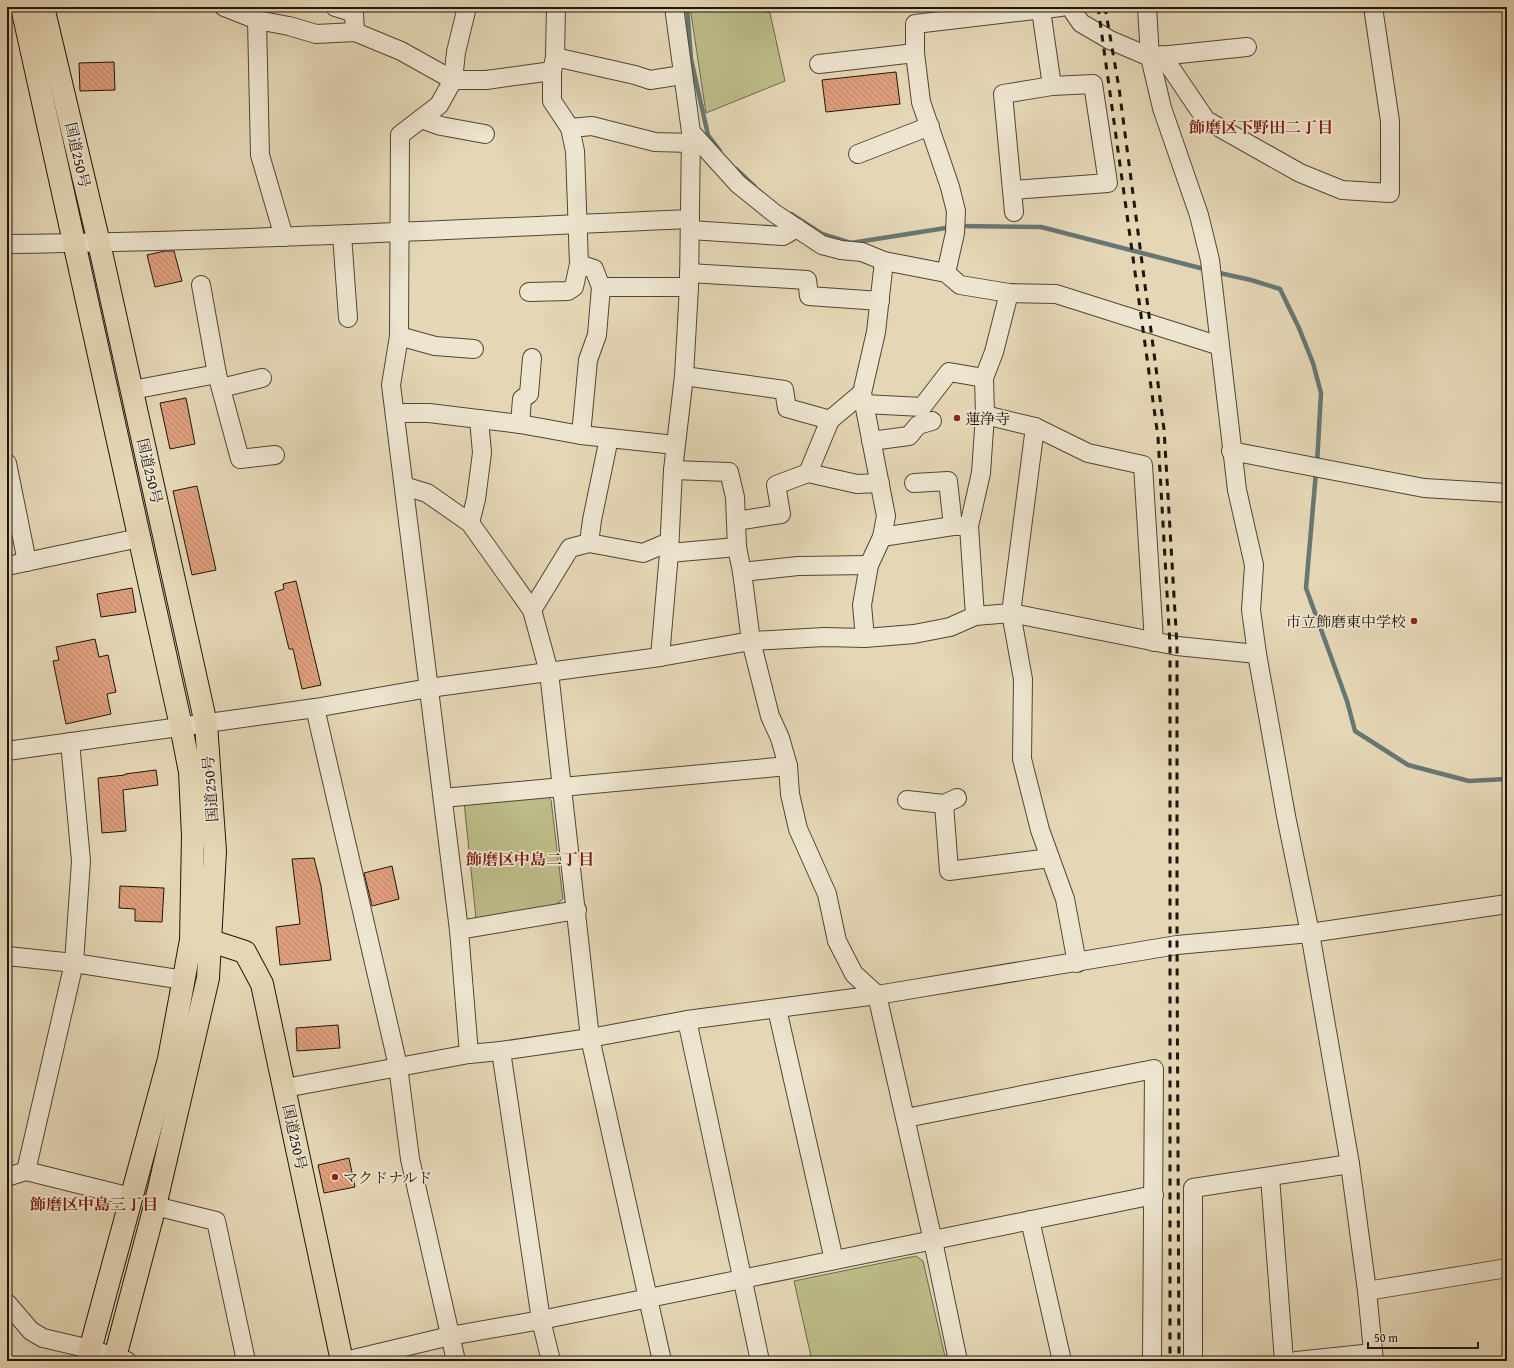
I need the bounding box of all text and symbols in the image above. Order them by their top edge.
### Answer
district label: 飾磨区下野田二丁目 [1189,115,1333,139]
street label: 国道250号 [60,120,96,190]
place label: 蓮浄寺 [965,408,1010,429]
marker: 蓮浄寺 [952,413,962,423]
street label: 国道250号 [132,436,168,506]
place label: 市立飾磨東中学校 [1286,611,1406,632]
marker: 市立飾磨東中学校 [1409,616,1419,626]
street label: 国道250号 [197,755,223,823]
district label: 飾磨区中島二丁目 [466,847,594,871]
street label: 国道250号 [278,1102,312,1172]
place label: マクドナルド [343,1167,432,1188]
marker: マクドナルド [330,1172,340,1182]
district label: 飾磨区中島三丁目 [30,1192,158,1216]
scale bar [1368,1324,1478,1350]
text: 50 m [1374,1329,1398,1346]

